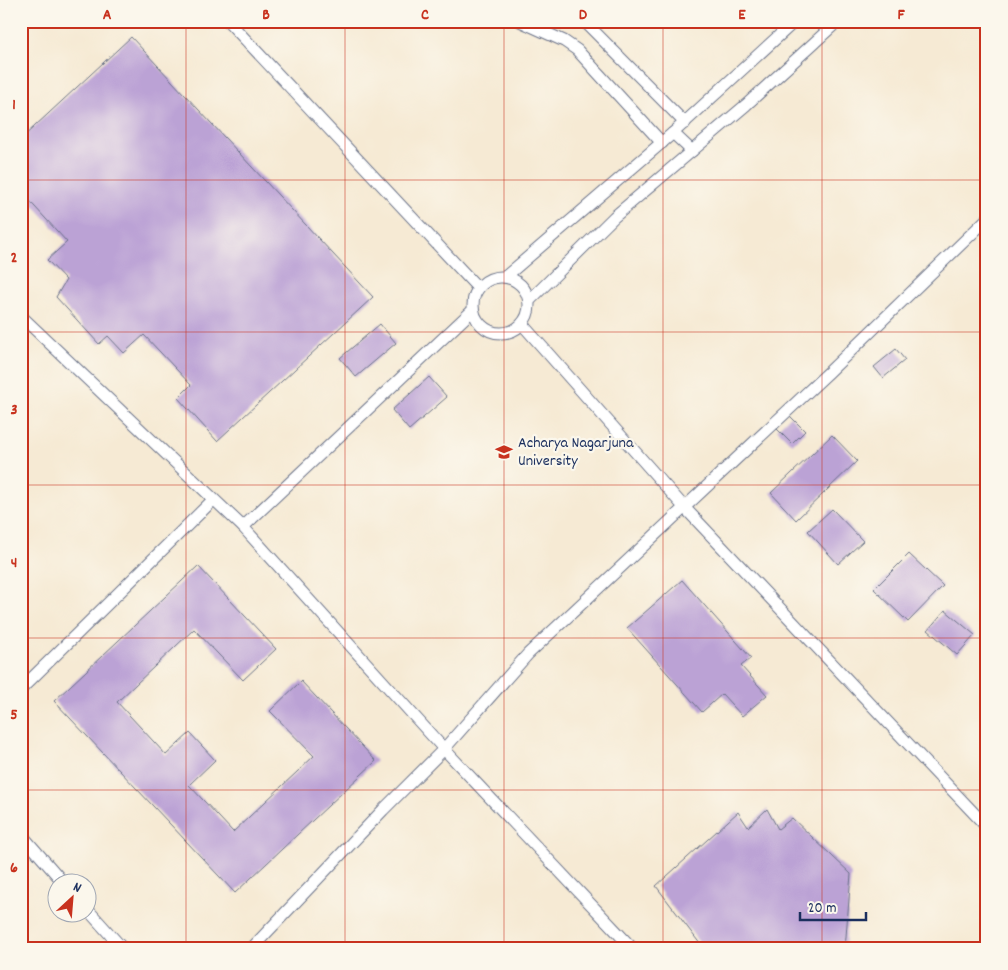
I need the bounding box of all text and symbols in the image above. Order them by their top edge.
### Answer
text: A [103,4,112,27]
text: B [262,4,270,27]
text: C [421,4,429,27]
text: D [579,4,588,27]
text: E [738,4,746,27]
text: F [897,4,905,27]
text: 1 [12,94,16,117]
text: 2 [11,247,18,270]
text: 3 [10,399,18,422]
place label: Acharya Nagarjuna University [518,432,634,473]
school or university icon: Acharya Nagarjuna University [494,442,514,462]
text: 4 [11,552,17,575]
text: 5 [10,704,18,727]
text: 6 [10,857,18,880]
north arrow [48,872,98,922]
text: N [69,878,84,899]
scale bar [800,890,867,922]
text: 20 m [808,898,836,920]

